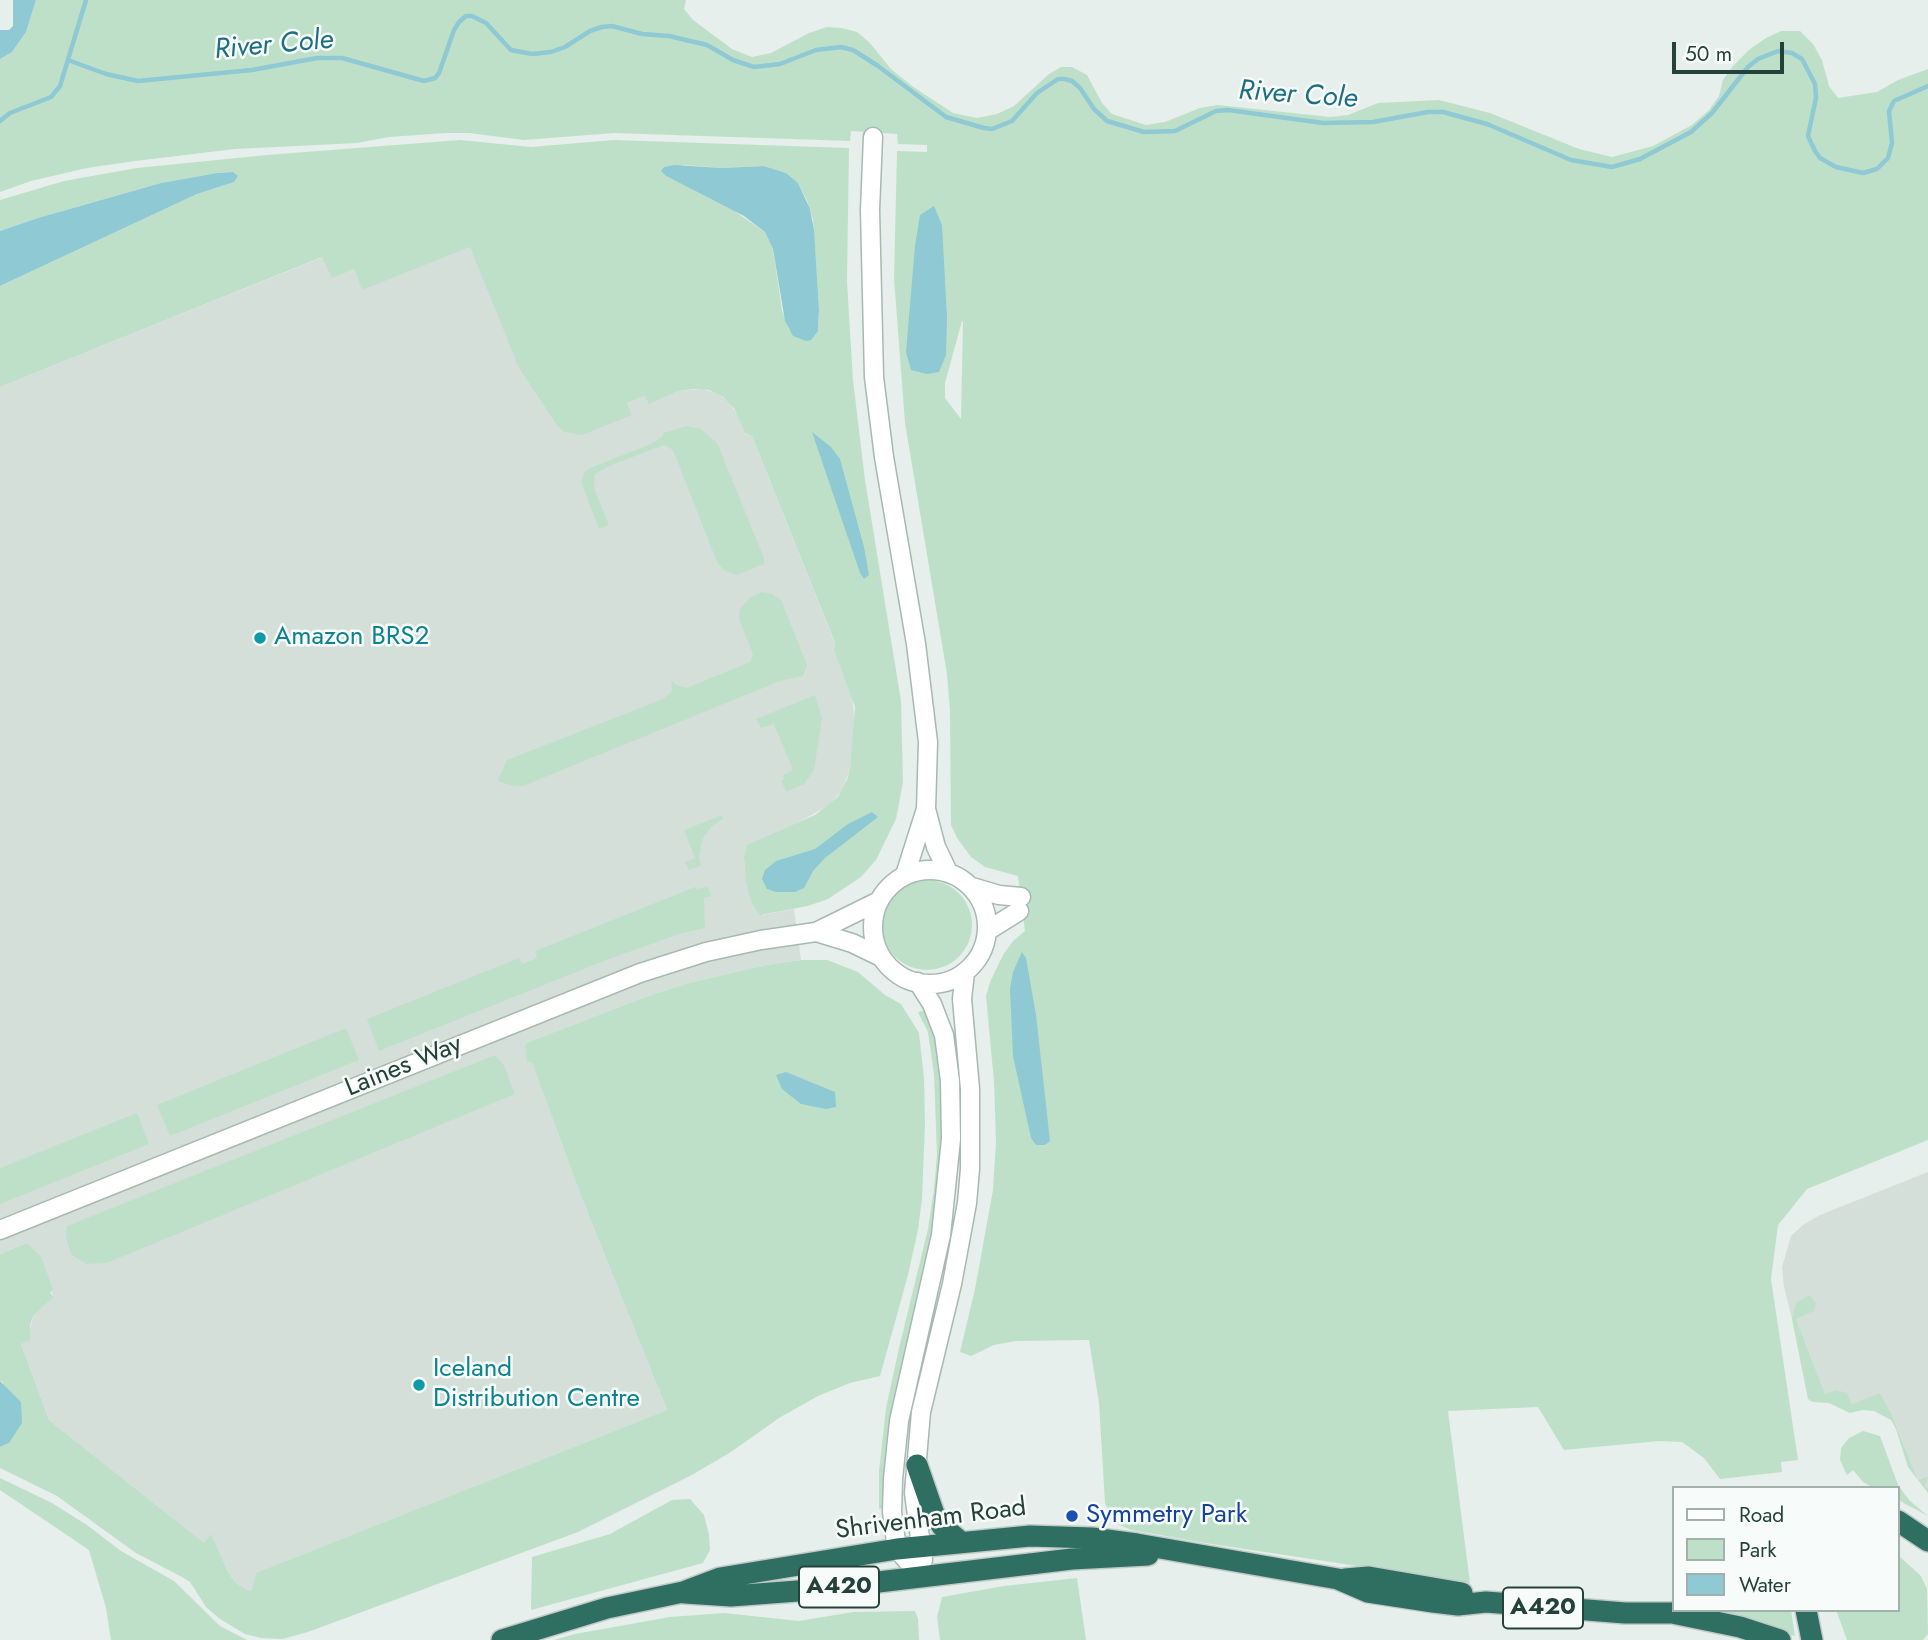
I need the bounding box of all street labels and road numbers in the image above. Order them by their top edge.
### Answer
street label: Laines Way [341,1029,467,1105]
street label: Shrivenham Road [834,1493,1028,1547]
road number: A420 [799,1567,879,1608]
road number: A420 [1503,1588,1583,1628]

